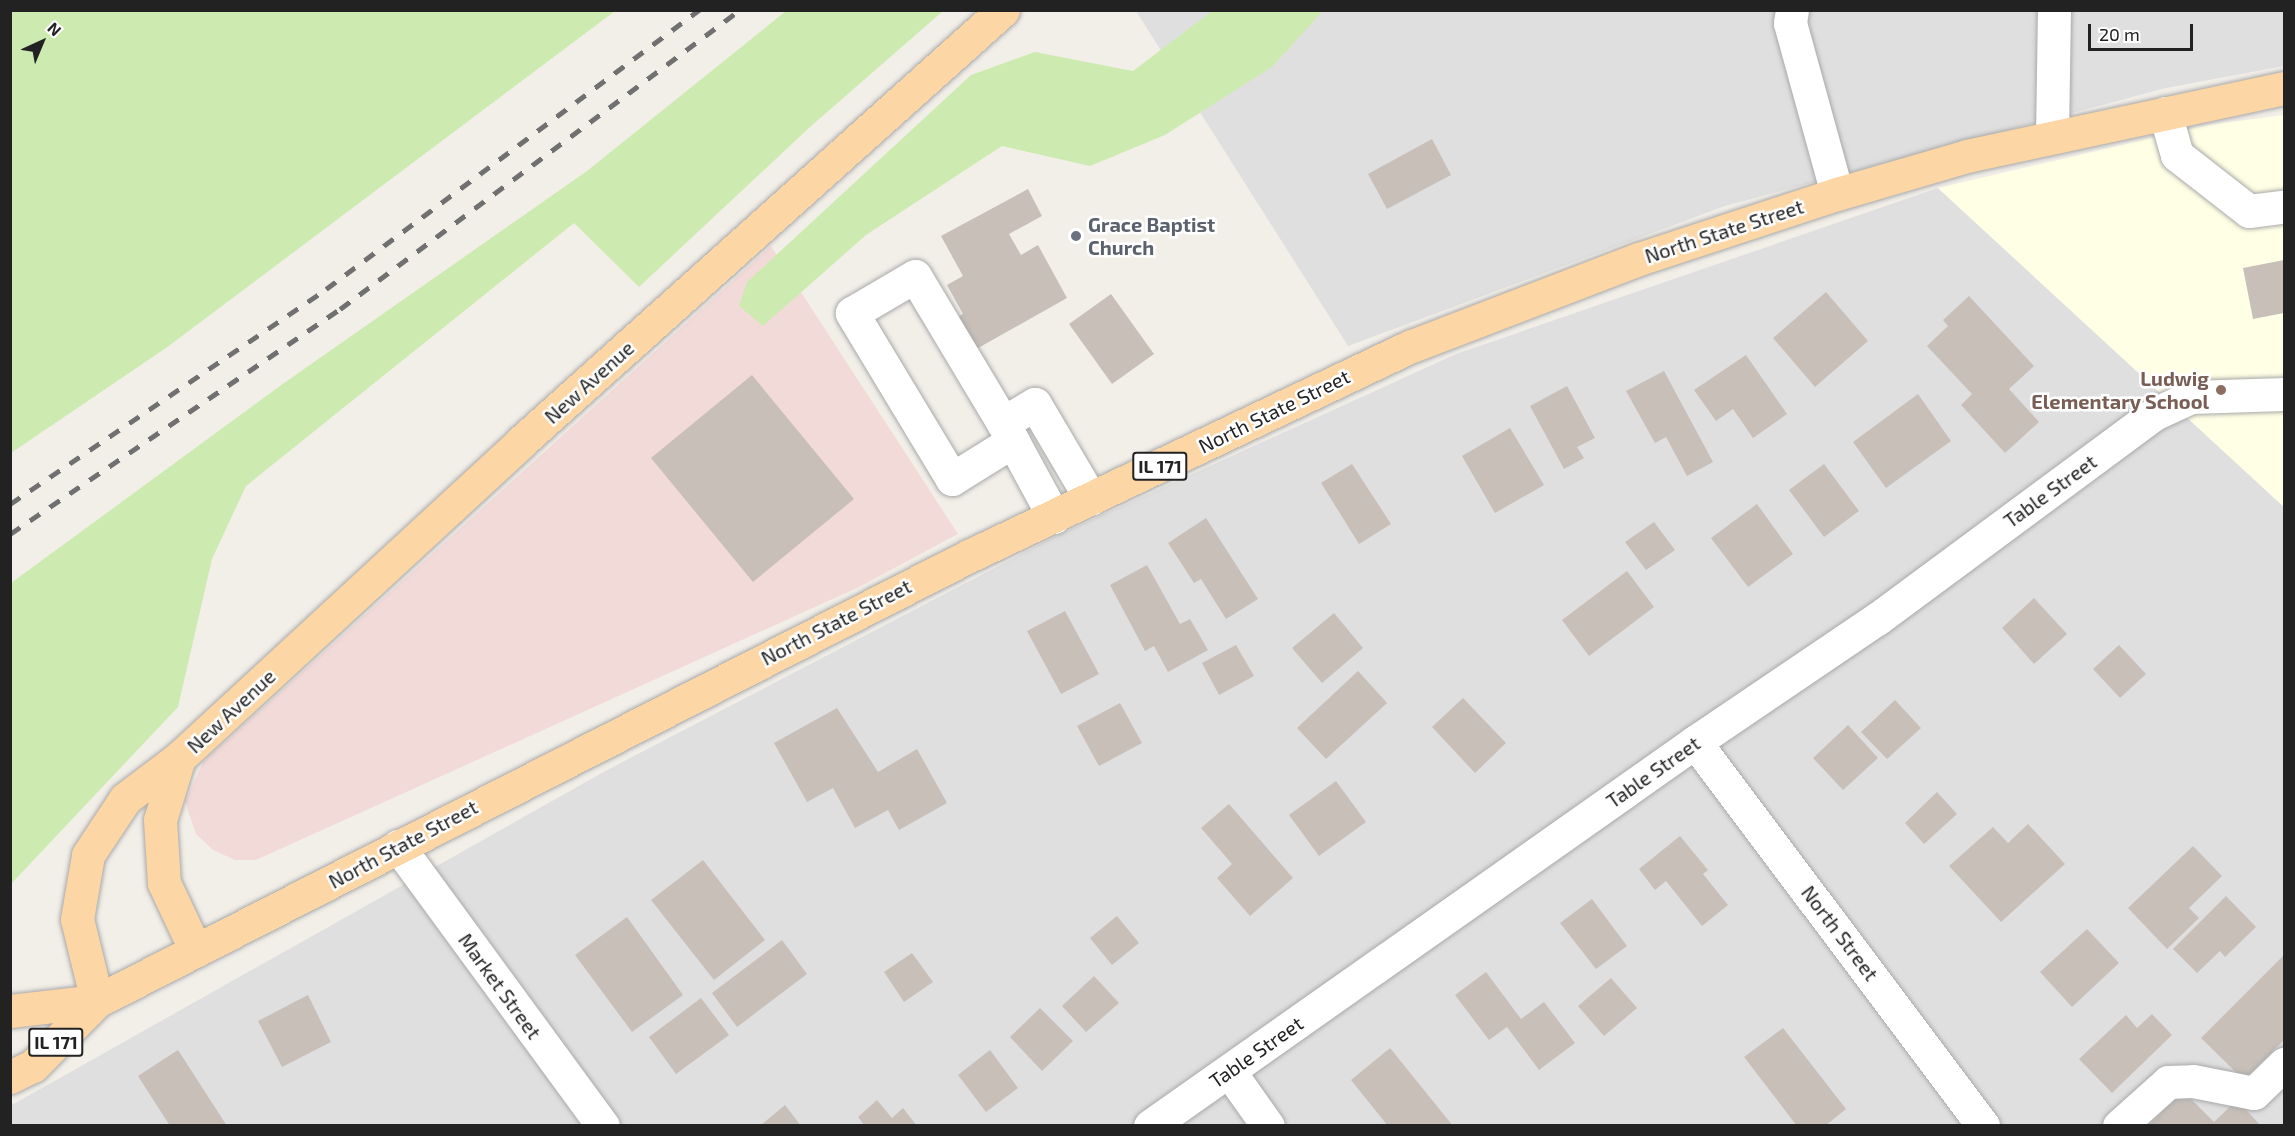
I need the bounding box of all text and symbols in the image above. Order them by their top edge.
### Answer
north arrow [12,12,72,72]
scale bar [2091,12,2196,50]
text: N [44,18,66,40]
text: 20 m [2099,23,2140,45]
street label: North State Street [1642,194,1806,268]
place label: Grace Baptist Church [1088,213,1215,260]
marker: Grace Baptist Church [1069,229,1083,243]
street label: New Avenue [539,335,639,429]
street label: North State Street [1194,364,1354,458]
place label: Ludwig Elementary School [2031,366,2209,413]
marker: Ludwig Elementary School [2214,383,2228,397]
street label: Table Street [1999,449,2101,533]
road number: IL 171 [1132,451,1188,481]
street label: North State Street [757,574,915,670]
street label: New Avenue [182,664,280,758]
street label: Table Street [1602,731,1704,813]
street label: North State Street [324,795,482,893]
street label: North Street [1796,881,1884,985]
street label: Market Street [454,928,546,1044]
street label: Table Street [1205,1011,1307,1093]
road number: IL 171 [28,1027,84,1057]

